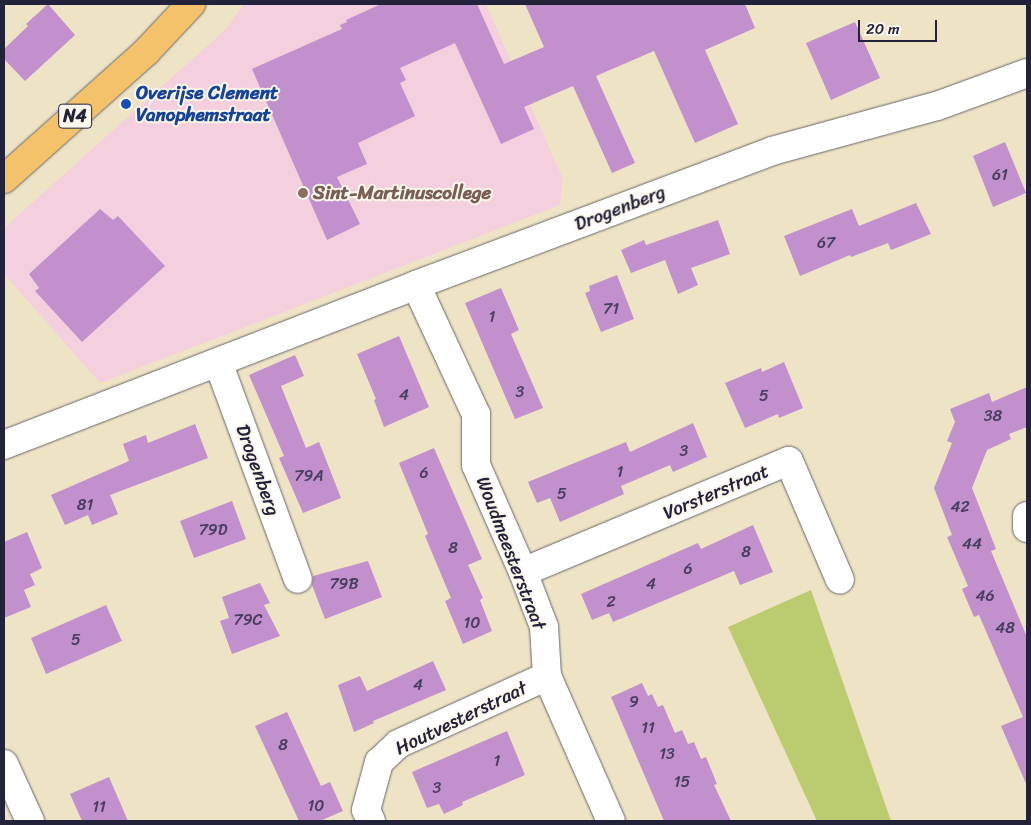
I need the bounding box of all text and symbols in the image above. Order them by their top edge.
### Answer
scale bar [861,10,940,42]
text: 20 m [866,16,900,42]
place label: Overijse Clement Vanophemstraat [136,82,278,126]
marker: Overijse Clement Vanophemstraat [120,98,132,110]
road number: N4 [58,100,92,132]
house number: 61 [992,165,1008,185]
street label: Drogenberg [571,180,669,236]
place label: Sint-Martinuscollege [313,182,491,204]
marker: Sint-Martinuscollege [297,187,309,199]
house number: 67 [817,233,835,253]
house number: 71 [603,299,619,319]
house number: 1 [489,307,495,327]
house number: 3 [516,382,524,402]
house number: 4 [399,385,409,405]
house number: 5 [759,386,769,406]
house number: 38 [984,406,1002,426]
street label: Drogenberg [231,421,285,519]
house number: 3 [680,441,688,461]
street label: Vorsterstraat [660,460,772,524]
house number: 1 [617,462,623,482]
house number: 6 [419,463,429,483]
house number: 79A [294,466,324,486]
street label: Woudmeesterstraat [471,473,551,633]
house number: 5 [557,484,567,504]
house number: 81 [77,495,93,515]
house number: 42 [950,497,970,517]
house number: 79D [199,520,227,540]
house number: 44 [962,534,982,554]
house number: 8 [448,538,458,558]
house number: 8 [741,542,751,562]
house number: 6 [683,559,693,579]
house number: 79B [329,574,359,594]
house number: 4 [646,574,656,594]
house number: 46 [975,586,995,606]
house number: 2 [606,592,616,612]
house number: 79C [234,610,262,630]
house number: 10 [464,613,480,633]
house number: 48 [995,618,1015,638]
house number: 5 [71,630,81,650]
house number: 4 [413,675,423,695]
street label: Houtvesterstraat [391,676,531,760]
house number: 9 [629,692,639,712]
house number: 11 [641,718,655,738]
house number: 8 [278,735,288,755]
house number: 13 [659,744,675,764]
house number: 1 [494,751,500,771]
house number: 15 [674,772,690,792]
house number: 3 [433,778,441,798]
house number: 10 [308,796,324,816]
house number: 11 [92,797,106,817]

